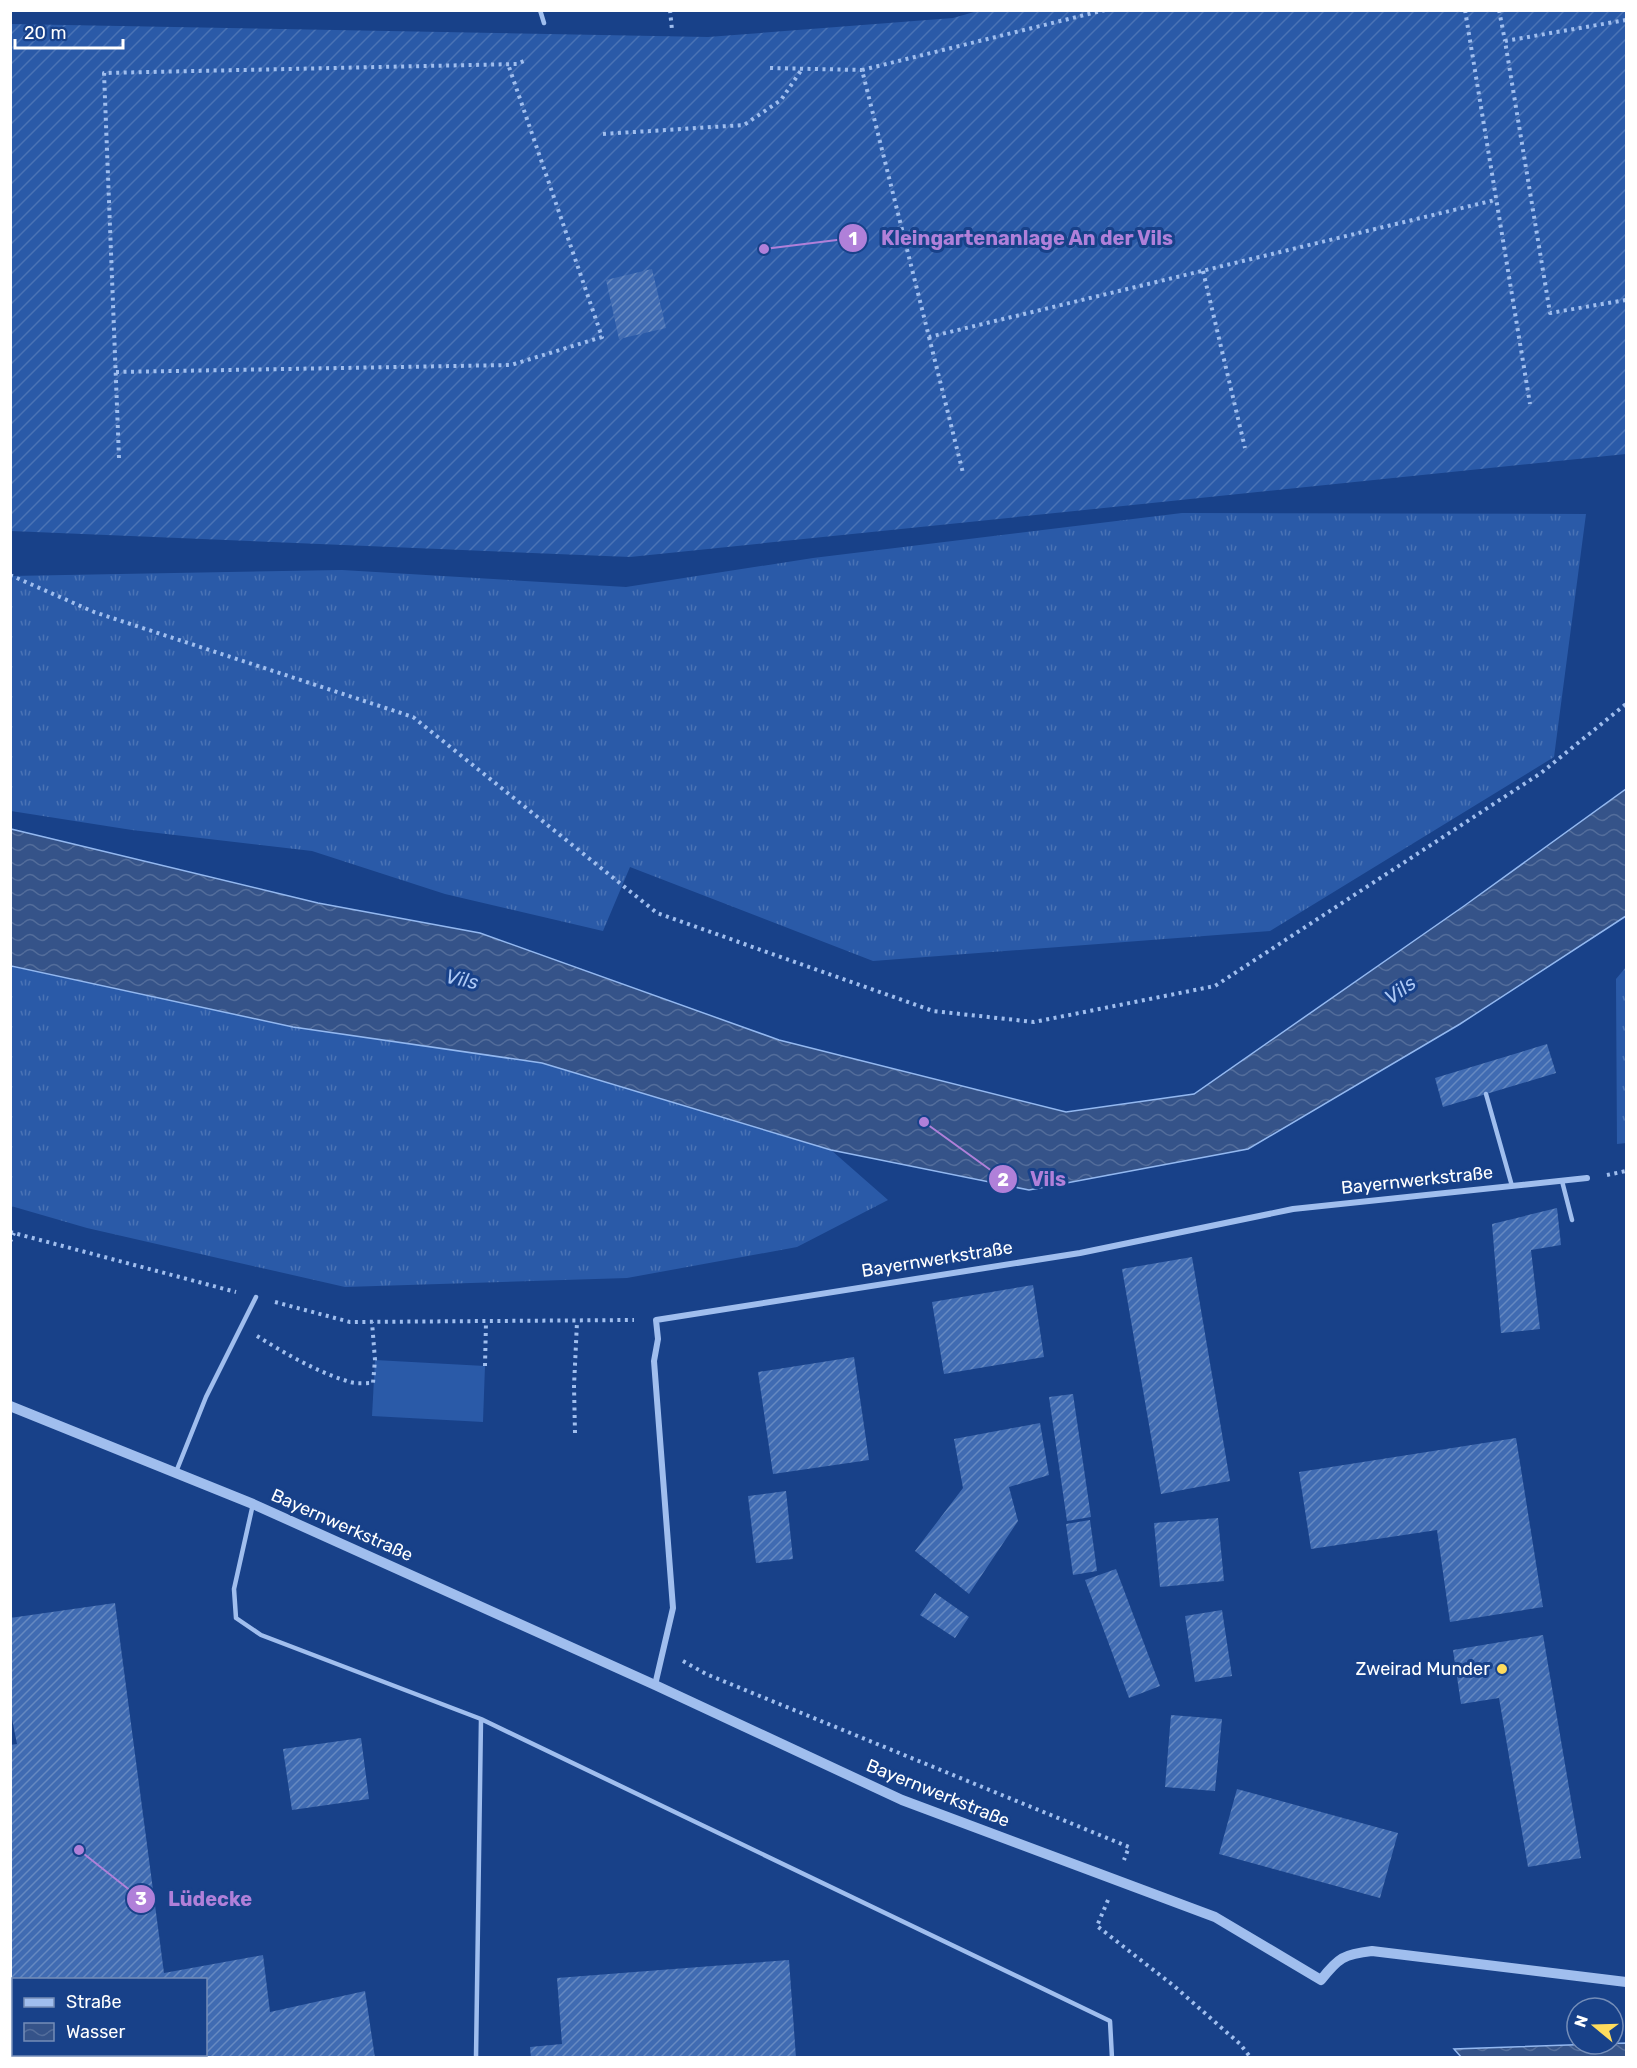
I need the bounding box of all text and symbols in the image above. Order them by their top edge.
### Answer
scale bar [15,12,123,50]
text: 20 m [24,22,66,44]
callout: Kleingartenanlage An der Vils [838,219,1185,257]
text: Kleingartenanlage An der Vils [881,226,1173,250]
text: 1 [849,228,857,250]
water label: Vils [443,964,481,994]
water label: Vils [1380,971,1420,1009]
callout: Vils [988,1160,1078,1198]
street label: Bayernwerkstraße [1340,1161,1494,1199]
text: Vils [1030,1167,1066,1191]
text: 2 [997,1169,1009,1191]
street label: Bayernwerkstraße [860,1236,1014,1282]
street label: Bayernwerkstraße [268,1484,416,1566]
place label: Zweirad Munder [1355,1658,1490,1680]
marker: Zweirad Munder [1495,1662,1509,1676]
street label: Bayernwerkstraße [863,1754,1013,1832]
callout: Lüdecke [126,1880,264,1918]
text: Lüdecke [168,1887,252,1911]
text: 3 [135,1888,147,1910]
legend [12,1978,207,2056]
text: Straße [66,1991,122,2013]
north arrow [1565,1996,1625,2056]
text: N [1570,2013,1592,2030]
text: Wasser [66,2021,125,2043]

